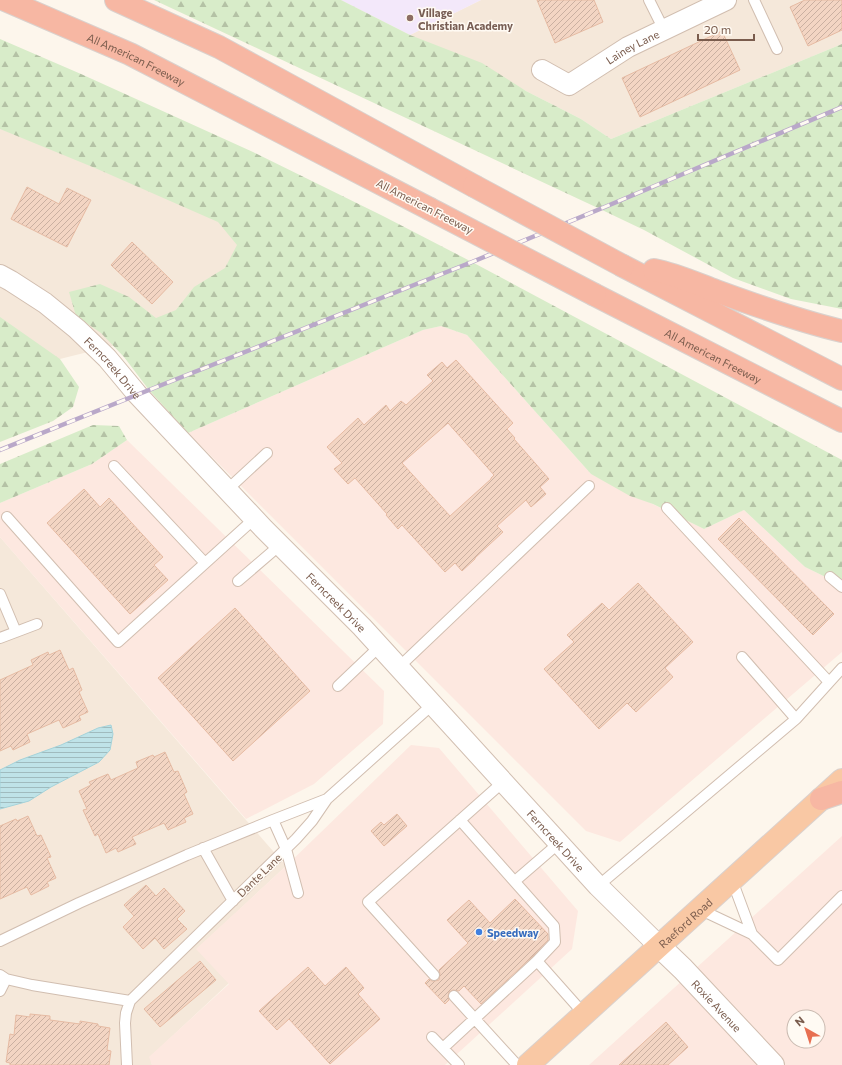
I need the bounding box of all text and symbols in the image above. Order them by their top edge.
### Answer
place label: Village Christian Academy [418,6,513,32]
marker: Village Christian Academy [405,13,415,23]
scale bar [698,16,754,42]
text: 20 m [704,22,731,36]
street label: Lainey Lane [603,27,661,66]
street label: All American Freeway [85,30,188,88]
street label: All American Freeway [374,176,476,236]
street label: All American Freeway [663,325,764,386]
street label: Ferncreek Drive [82,334,144,401]
street label: Ferncreek Drive [304,569,369,634]
street label: Ferncreek Drive [525,807,588,874]
street label: Dante Lane [234,851,284,899]
street label: Raeford Road [655,895,714,950]
place label: Speedway [487,926,539,939]
marker: Speedway [474,927,484,937]
street label: Roxie Avenue [689,977,745,1034]
north arrow [786,1009,826,1049]
text: N [792,1013,807,1028]

